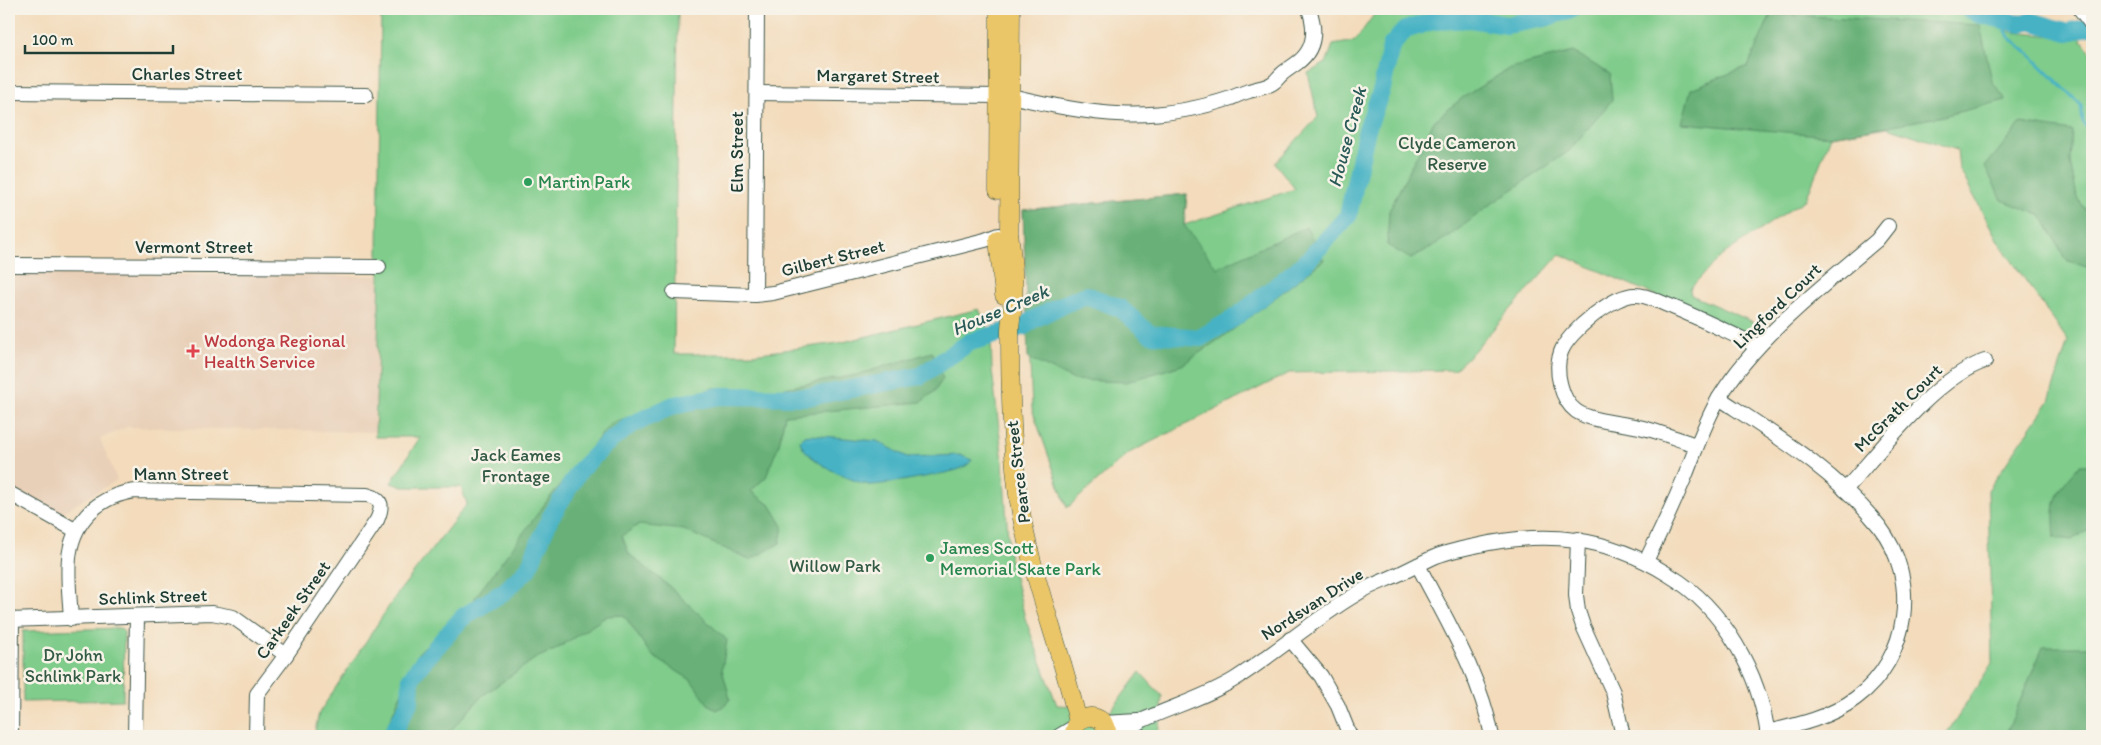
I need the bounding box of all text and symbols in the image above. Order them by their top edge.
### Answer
scale bar [25,22,172,54]
text: 100 m [32,31,74,49]
street label: Charles Street [131,63,243,85]
street label: Margaret Street [816,64,940,88]
water label: House Creek [1323,83,1372,189]
street label: Elm Street [726,111,748,193]
park label: Clyde Cameron Reserve [1398,132,1516,175]
place label: Martin Park [538,171,630,193]
marker: Martin Park [522,176,534,188]
street label: Gilbert Street [779,234,887,281]
street label: Vermont Street [135,236,253,258]
street label: Lingford Court [1728,258,1826,354]
water label: House Creek [948,279,1053,341]
place label: Wodonga Regional Health Service [204,330,346,373]
marker: Wodonga Regional Health Service [186,344,200,358]
street label: McGrath Court [1849,359,1947,457]
street label: Pearce Street [1001,419,1035,525]
park label: Jack Eames Frontage [471,444,561,487]
street label: Mann Street [133,463,229,485]
place label: James Scott Memorial Skate Park [940,537,1101,580]
marker: James Scott Memorial Skate Park [924,552,936,564]
park label: Willow Park [789,555,881,577]
street label: Carkeek Street [251,556,335,664]
street label: Nordsvan Drive [1257,563,1367,645]
street label: Schlink Street [98,584,208,610]
park label: Dr John Schlink Park [25,644,122,687]

